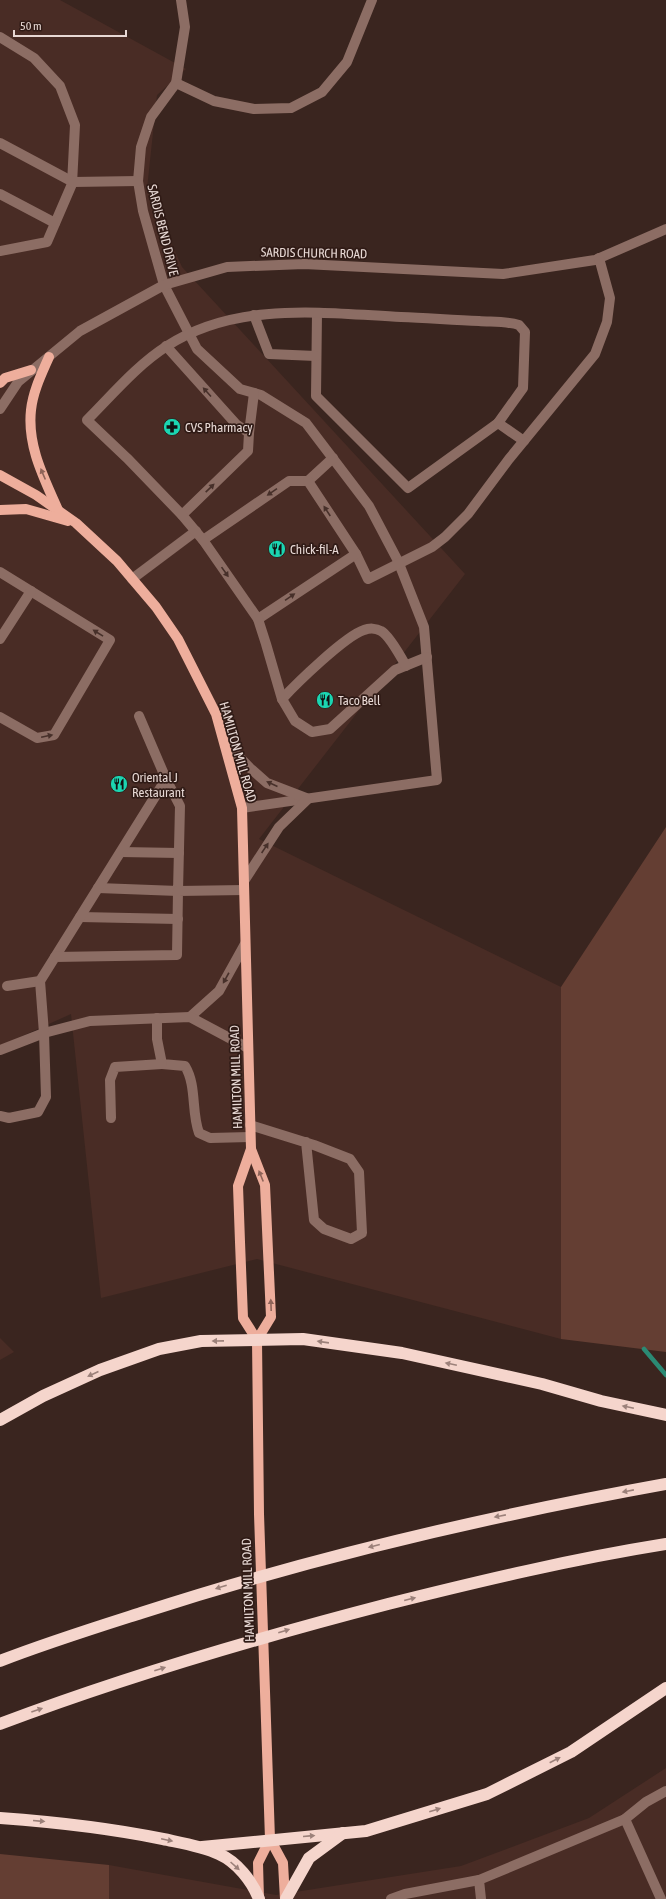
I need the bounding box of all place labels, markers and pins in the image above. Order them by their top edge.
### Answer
pharmacy icon: CVS Pharmacy [162,417,182,437]
place label: CVS Pharmacy [185,420,253,435]
restaurant icon: Chick-fil-A [267,539,287,559]
place label: Chick-fil-A [290,542,339,557]
restaurant icon: Taco Bell [315,690,335,710]
place label: Taco Bell [338,693,381,708]
place label: Oriental J Restaurant [132,770,185,800]
restaurant icon: Oriental J Restaurant [109,774,129,794]

